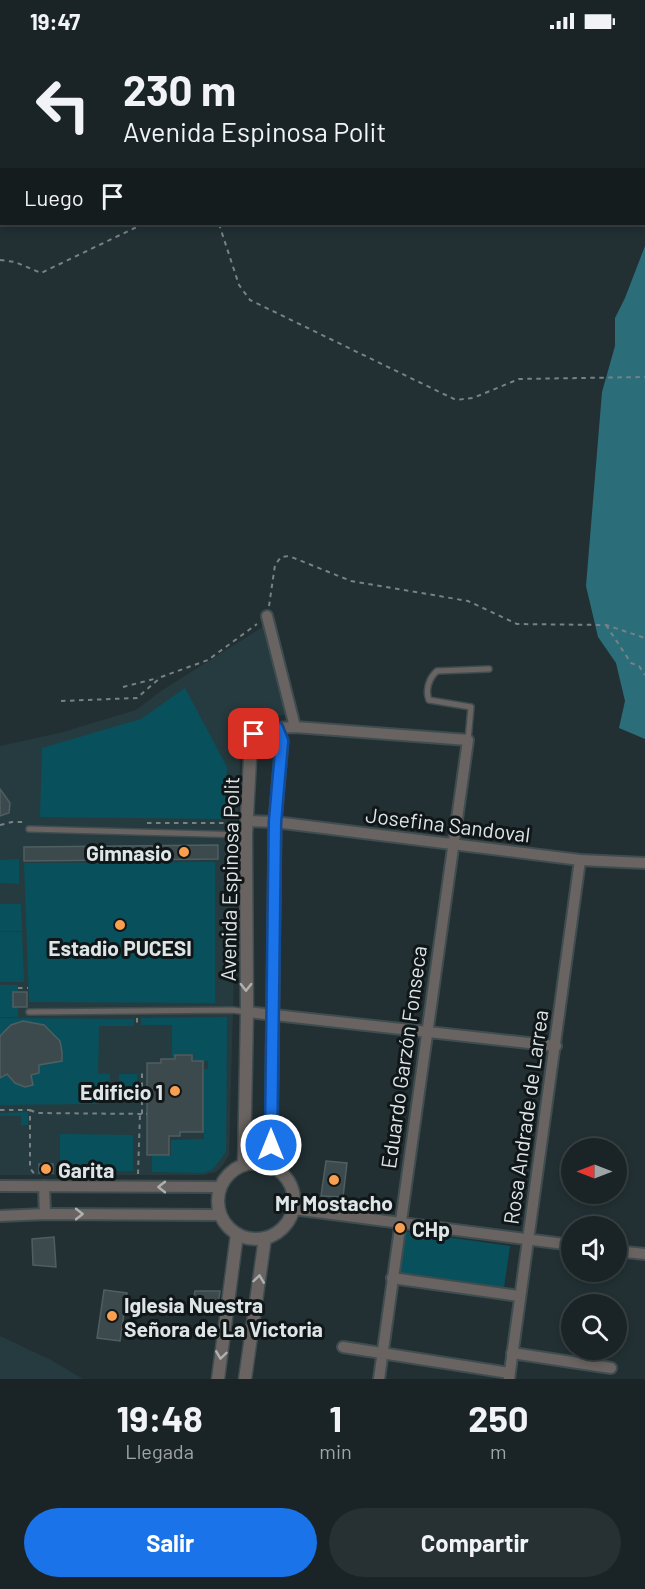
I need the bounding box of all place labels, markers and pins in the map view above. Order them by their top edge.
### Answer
pin [228,708,279,759]
place label: Gimnasio [86,840,172,865]
marker: Gimnasio [177,845,191,859]
marker: Estadio PUCESI [113,918,127,932]
place label: Estadio PUCESI [48,935,192,960]
place label: Edificio 1 [80,1079,163,1104]
marker: Edificio 1 [168,1084,182,1098]
place label: Garita [58,1157,114,1182]
marker: Garita [39,1162,53,1176]
marker: Mr Mostacho [327,1173,341,1187]
place label: Mr Mostacho [275,1190,393,1215]
place label: CHp [412,1216,450,1241]
marker: CHp [393,1221,407,1235]
place label: Iglesia Nuestra Señora de La Victoria [124,1292,323,1341]
marker: Iglesia Nuestra Señora de La Victoria [105,1309,119,1323]

